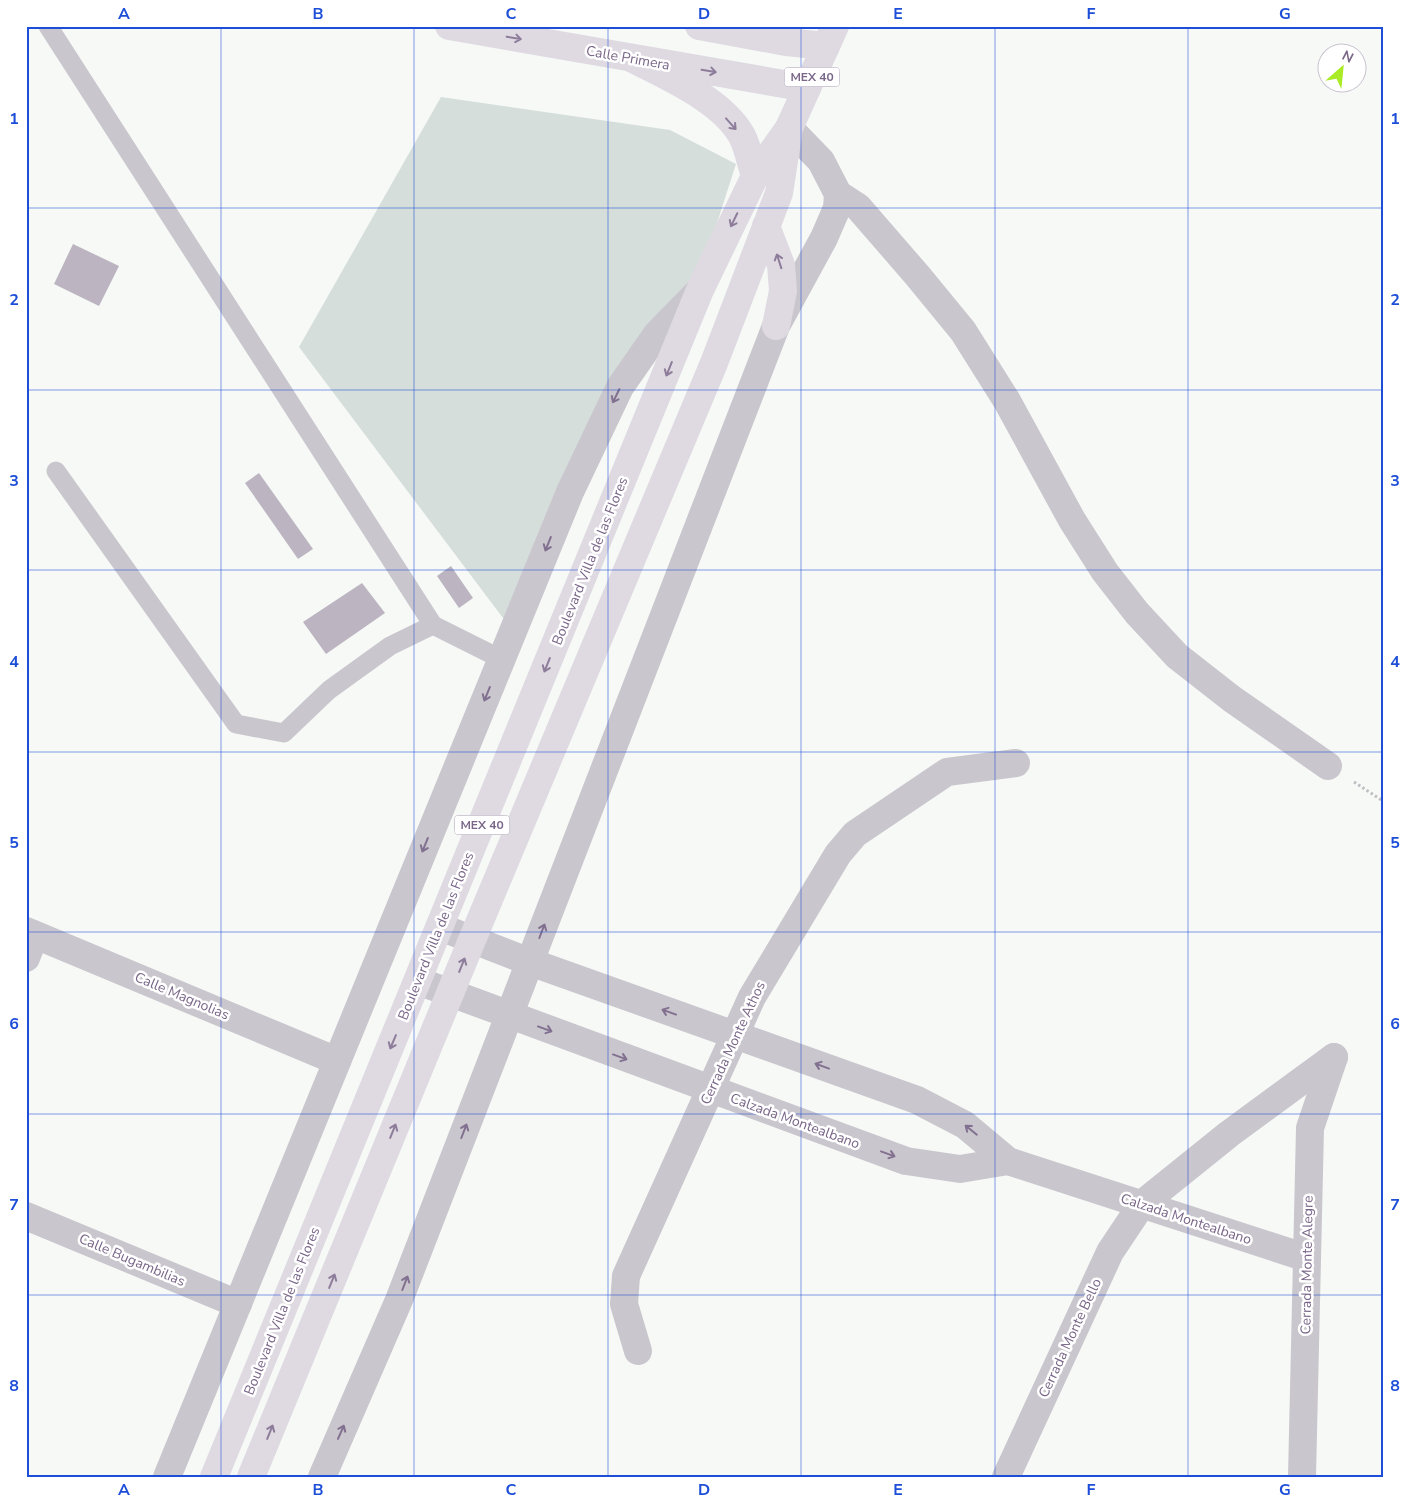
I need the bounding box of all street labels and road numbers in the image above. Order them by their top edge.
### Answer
street label: Calle Primera [585,41,671,75]
road number: MEX 40 [784,68,840,86]
street label: Boulevard Villa de las Flores [548,474,633,648]
road number: MEX 40 [454,816,510,834]
street label: Boulevard Villa de las Flores [394,849,479,1023]
street label: Calle Magnolias [132,968,232,1025]
street label: Cerrada Monte Athos [696,978,770,1108]
street label: Calzada Montealbano [728,1089,863,1153]
street label: Calzada Montealbano [1118,1189,1254,1249]
street label: Cerrada Monte Alegre [1296,1195,1318,1335]
street label: Boulevard Villa de las Flores [240,1224,325,1398]
street label: Calle Bugambilias [76,1229,188,1291]
street label: Cerrada Monte Bello [1034,1275,1106,1401]

